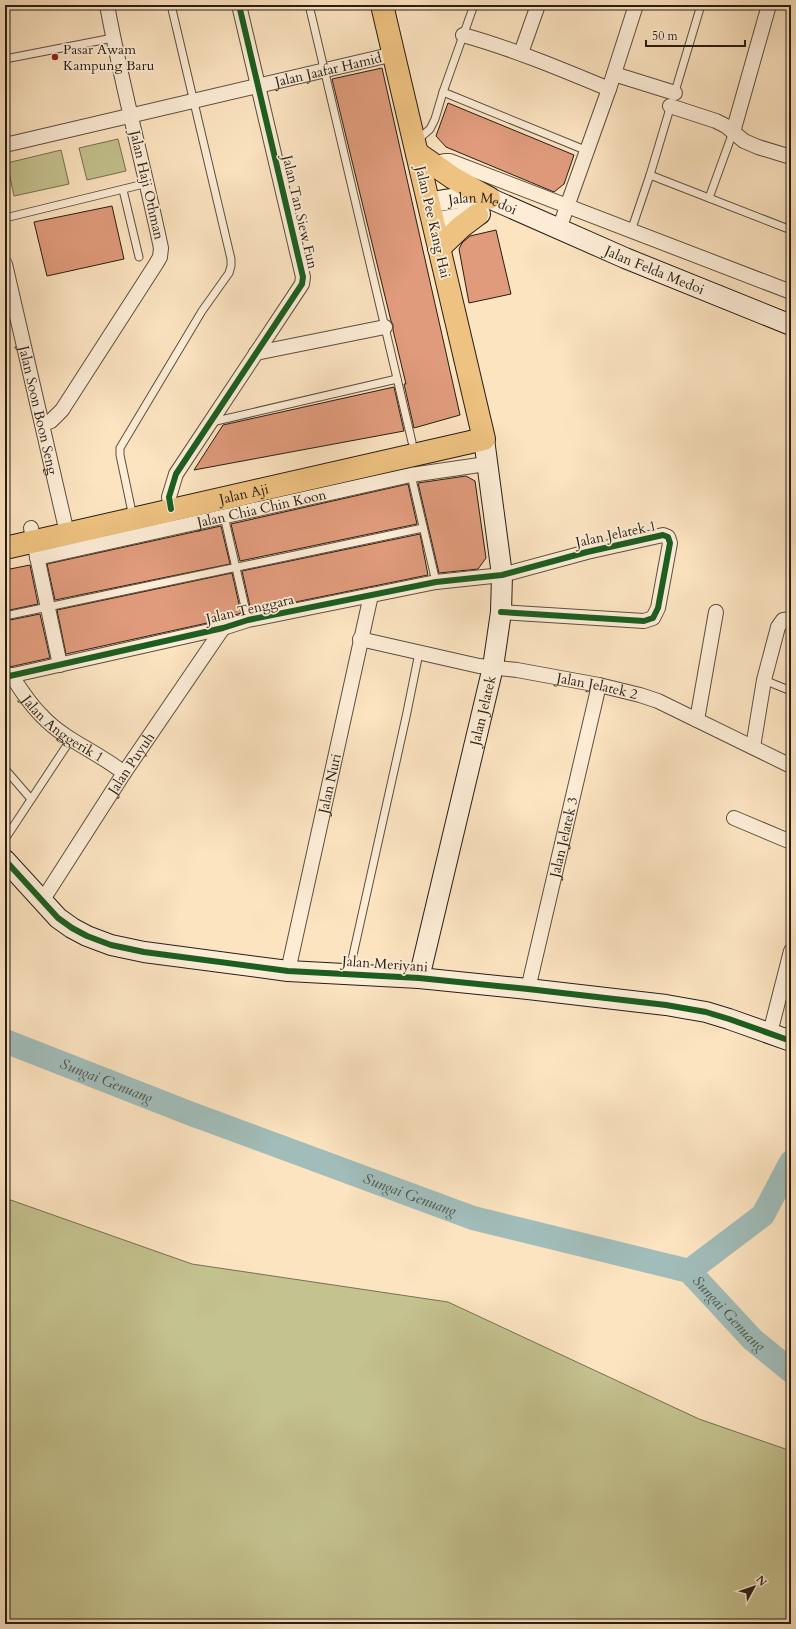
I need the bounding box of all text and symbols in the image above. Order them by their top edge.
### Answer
scale bar [646,22,745,48]
text: 50 m [652,28,679,44]
place label: Pasar Awam Kampung Baru [63,40,155,75]
street label: Jalan Jaafar Hamid [271,48,384,92]
marker: Pasar Awam Kampung Baru [50,52,60,62]
street label: Jalan Haji Othman [125,127,169,242]
street label: Jalan Tan Siew Fun [277,151,322,271]
street label: Jalan Pee Kang Hai [410,162,455,280]
street label: Jalan Medoi [445,188,520,219]
street label: Jalan Felda Medoi [600,240,707,299]
street label: Jalan Soon Boon Seng [14,342,63,477]
street label: Jalan Aji [215,479,270,509]
street label: Jalan Chia Chin Koon [193,485,328,532]
street label: Jalan Jelatek 1 [572,516,658,552]
street label: Jalan Tenggara [202,590,296,629]
street label: Jalan Jelatek 2 [553,668,640,704]
street label: Jalan Jelatek [465,673,500,749]
street label: Jalan Anggerik 1 [17,690,108,766]
street label: Jalan Puyuh [102,728,159,800]
street label: Jalan Nuri [313,752,345,817]
street label: Jalan Jelatek 3 [544,795,582,881]
street label: Jalan Meriyani [339,951,429,976]
water label: Sungai Genuang [57,1054,156,1108]
water label: Sungai Genuang [360,1168,459,1221]
water label: Sungai Genuang [688,1271,770,1356]
north arrow [734,1567,774,1607]
text: N [752,1572,770,1590]

